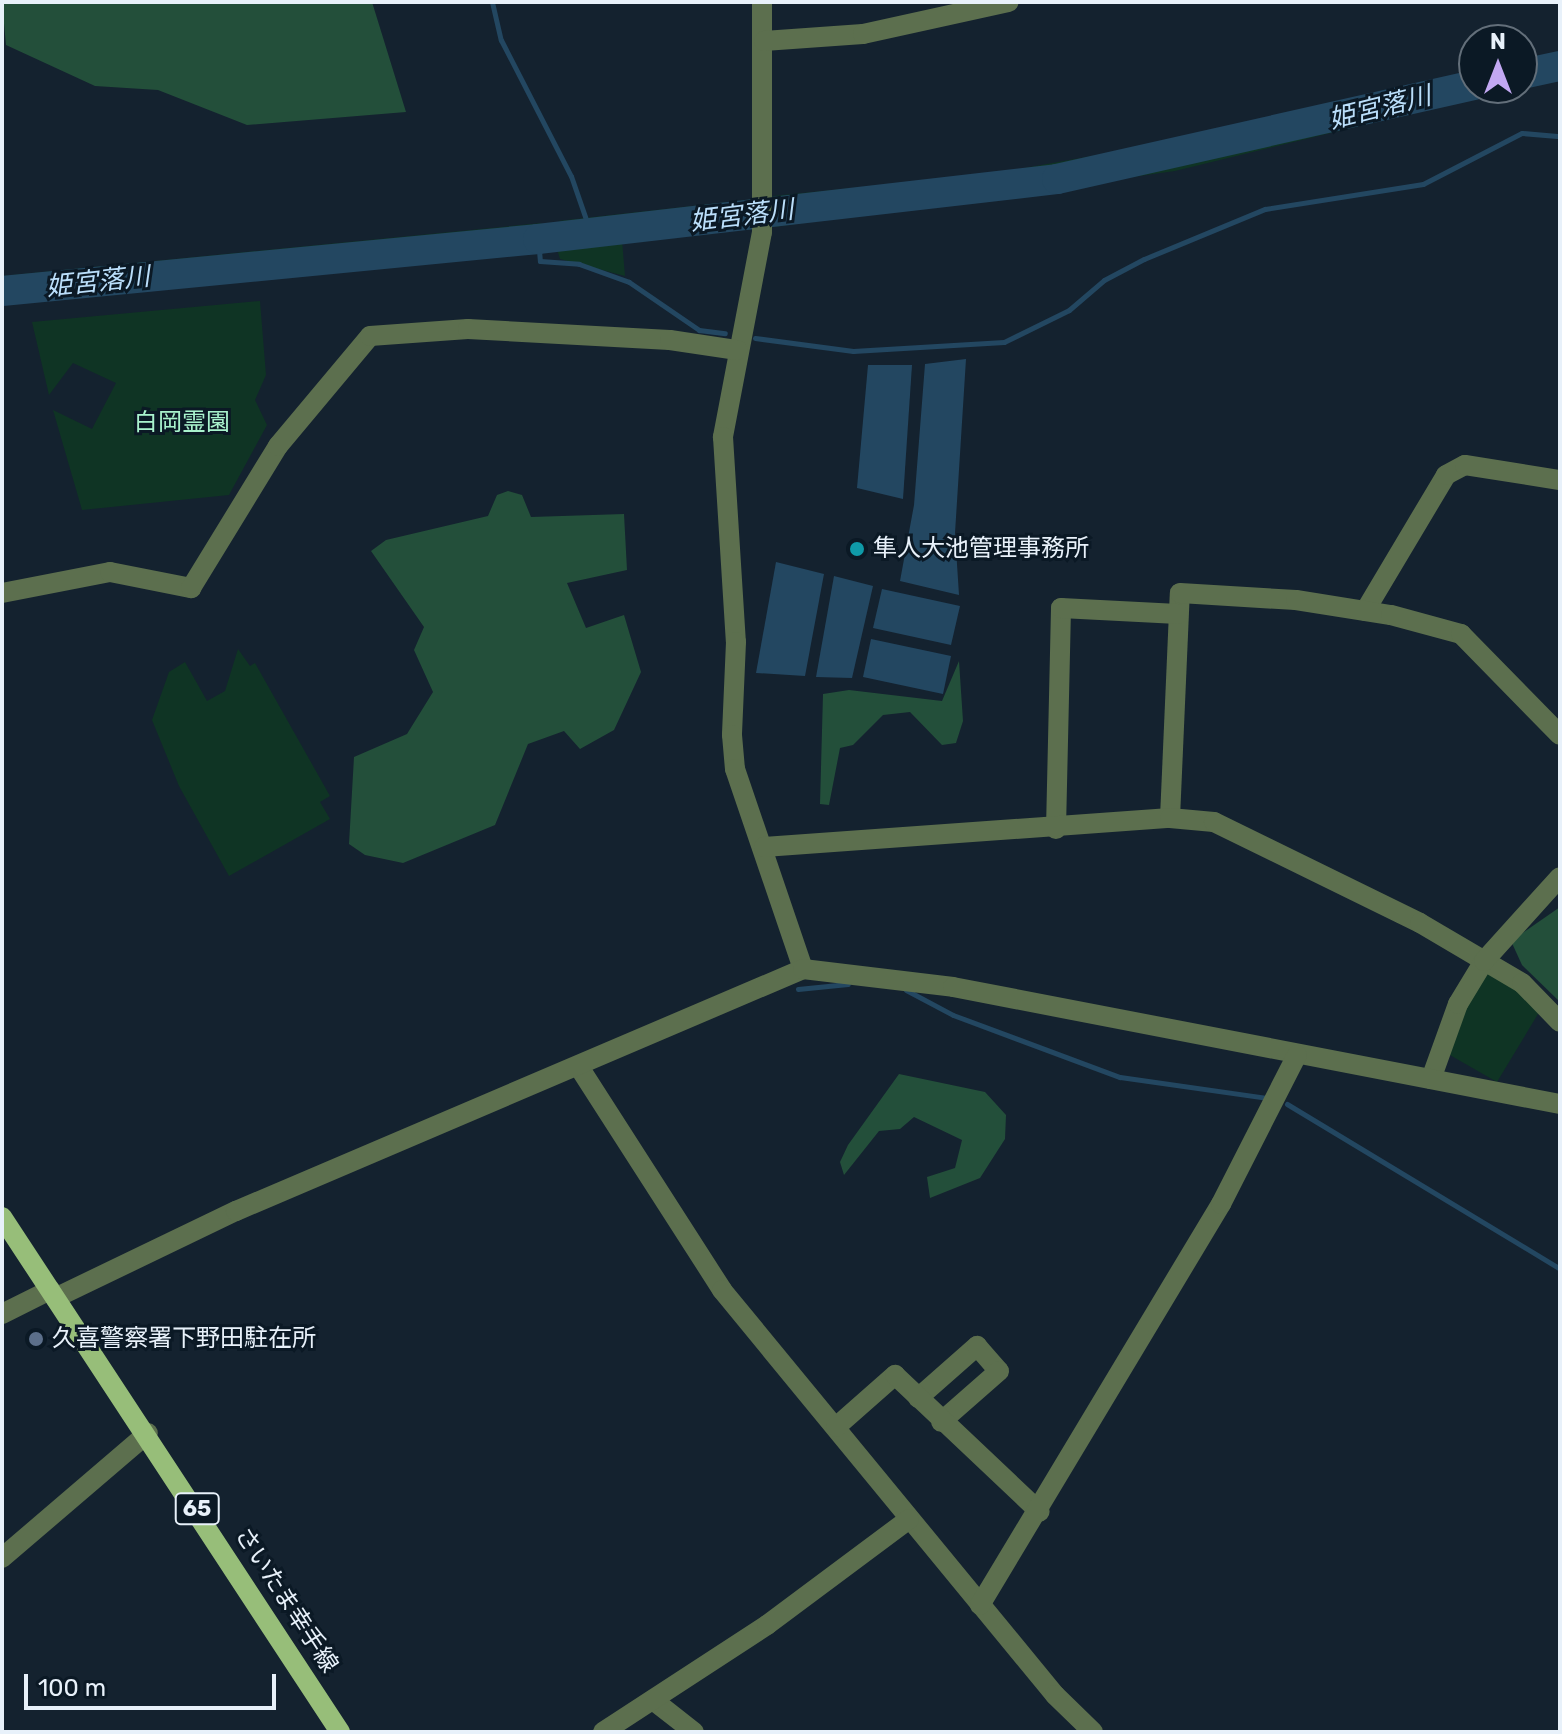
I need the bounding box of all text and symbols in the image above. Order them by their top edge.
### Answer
north arrow [1458,24,1538,104]
text: N [1490,28,1506,55]
water label: 姫宮落川 [1326,80,1434,136]
water label: 姫宮落川 [688,194,796,238]
water label: 姫宮落川 [45,261,151,303]
park label: 白岡霊園 [134,409,230,437]
place label: 隼人大池管理事務所 [873,535,1089,563]
marker: 隼人大池管理事務所 [848,540,866,558]
place label: 久喜警察署下野田駐在所 [52,1325,316,1353]
marker: 久喜警察署下野田駐在所 [27,1330,45,1348]
road number: 65 [173,1491,221,1527]
street label: さいたま幸手線 [228,1522,344,1678]
scale bar [28,1658,280,1708]
text: 100 m [38,1674,106,1702]

